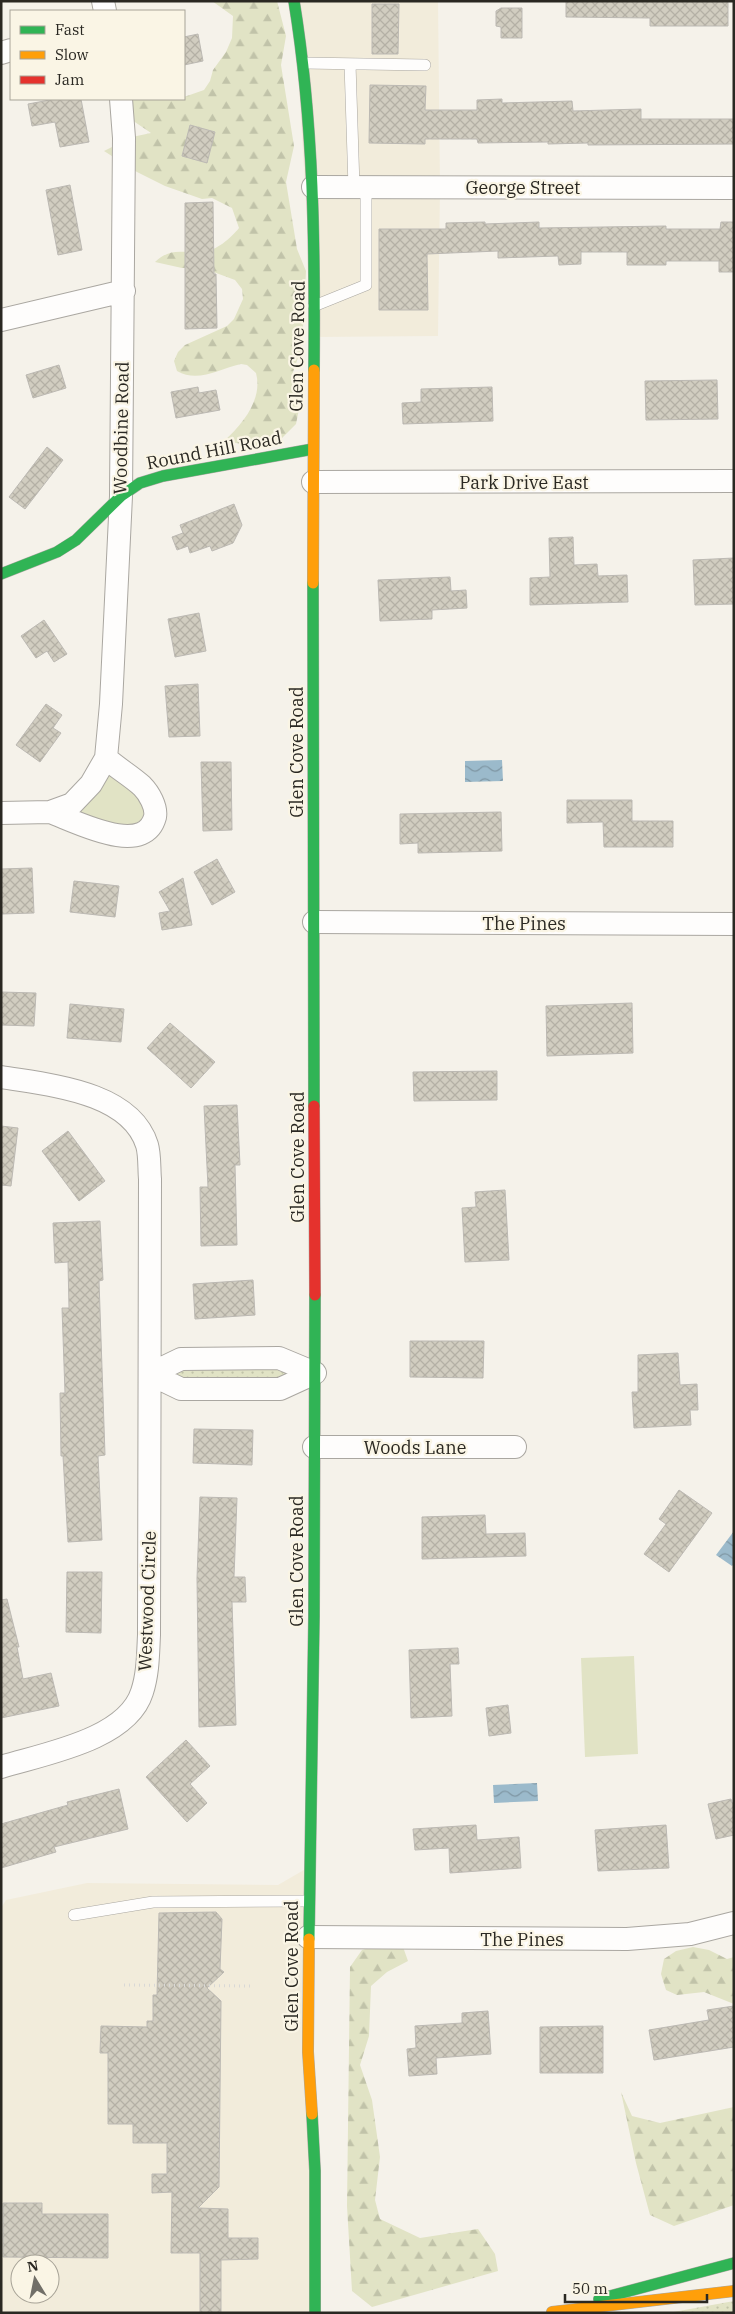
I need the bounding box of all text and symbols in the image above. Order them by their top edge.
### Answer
legend [10,10,185,100]
text: Fast [55,20,85,39]
text: Slow [55,45,89,64]
text: Jam [55,70,84,89]
street label: George Street [466,176,580,199]
street label: Glen Cove Road [284,280,310,412]
street label: Woodbine Road [108,361,134,495]
street label: Round Hill Road [144,426,284,474]
street label: Park Drive East [459,471,589,494]
street label: Glen Cove Road [285,686,308,818]
street label: The Pines [482,912,566,935]
street label: Glen Cove Road [286,1091,309,1223]
street label: Woods Lane [364,1436,466,1459]
street label: Glen Cove Road [285,1495,308,1627]
street label: Westwood Circle [133,1530,161,1672]
street label: Glen Cove Road [280,1900,303,2032]
street label: The Pines [480,1928,564,1951]
north arrow [10,2254,60,2304]
text: N [26,2256,40,2276]
scale bar [565,2272,708,2304]
text: 50 m [572,2279,608,2298]

